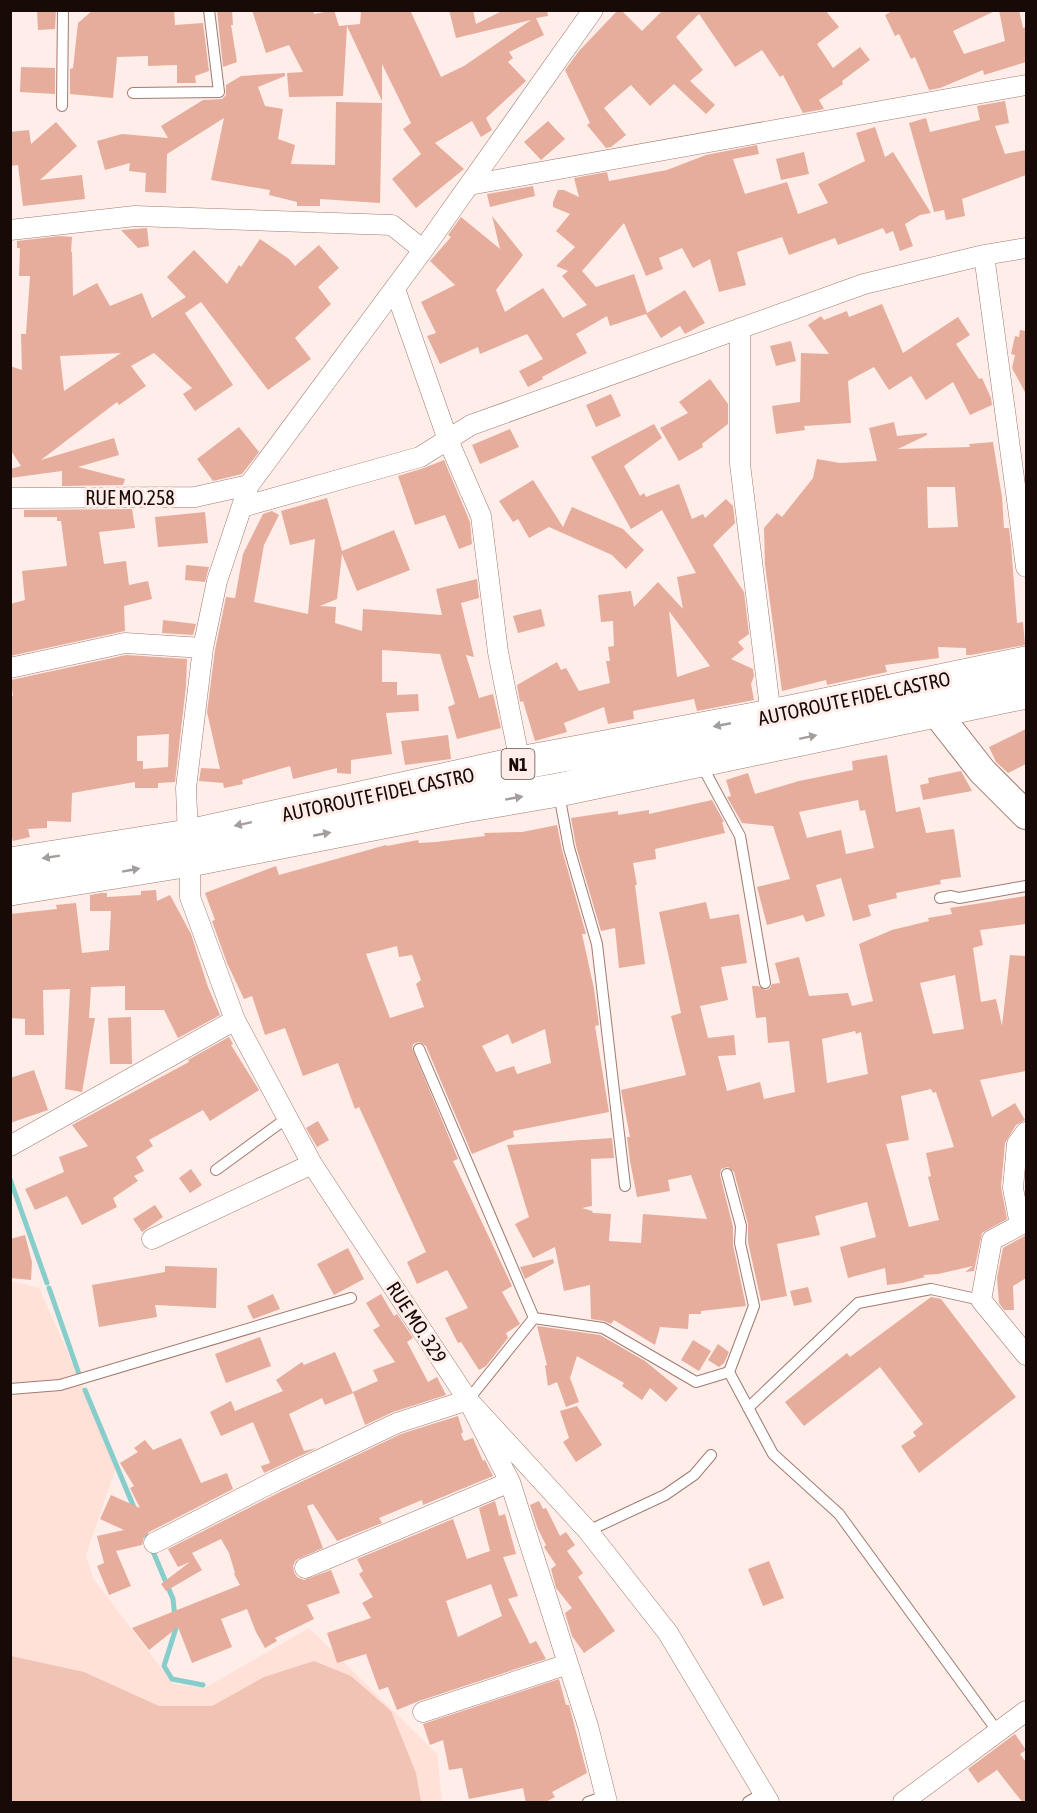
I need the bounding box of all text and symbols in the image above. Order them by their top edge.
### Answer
street label: RUE MO.258 [85,486,175,509]
street label: AUTOROUTE FIDEL CASTRO [756,666,952,730]
one-way arrow [713,721,732,730]
one-way arrow [798,732,817,742]
road number: N1 [502,749,534,779]
street label: AUTOROUTE FIDEL CASTRO [280,762,476,826]
one-way arrow [504,793,523,802]
one-way arrow [234,820,253,829]
one-way arrow [313,829,332,838]
one-way arrow [42,853,61,862]
one-way arrow [121,865,140,874]
street label: RUE MO. 329 [382,1277,452,1367]

